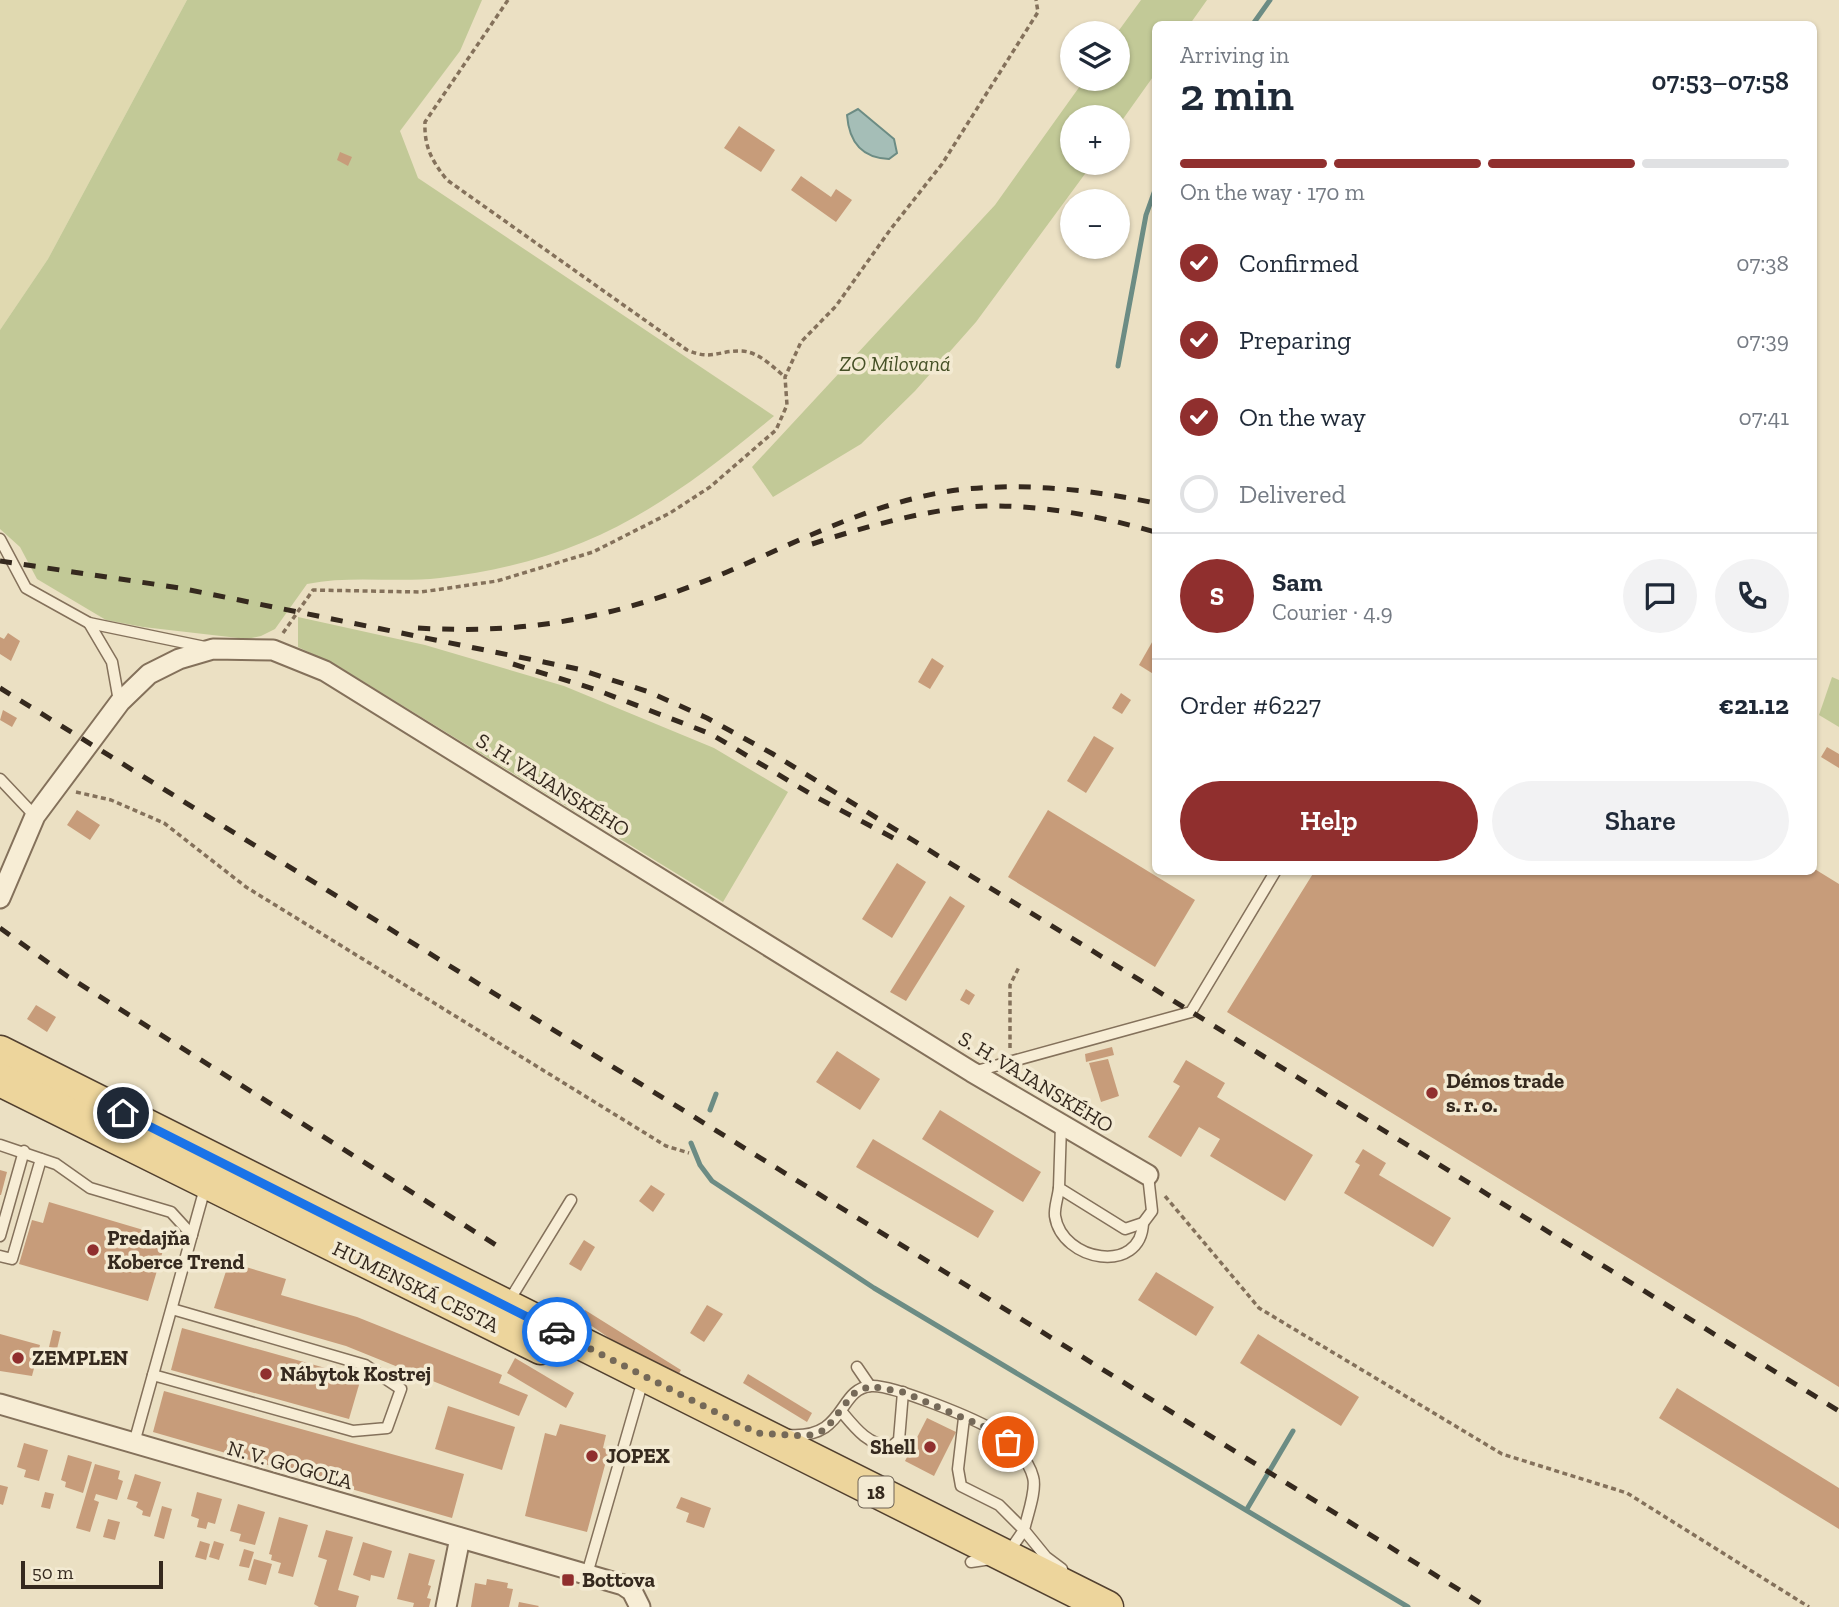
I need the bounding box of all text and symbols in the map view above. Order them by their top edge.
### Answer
map controls [1060,21,1130,259]
button: layers [1060,21,1130,91]
text: Arriving in [1180,41,1289,69]
text: 07:53–07:58 [1652,65,1789,97]
text: 2 min [1180,67,1294,122]
button: + [1060,105,1130,175]
text: On the way · 170 m [1180,178,1365,206]
button: − [1060,189,1130,259]
icon: check [1180,244,1218,282]
text: Confirmed [1239,247,1359,279]
text: 07:38 [1736,249,1789,277]
icon: check [1180,321,1218,359]
text: Preparing [1239,324,1351,356]
text: 07:39 [1736,326,1789,354]
park label: ZO Milovaná [840,351,951,376]
icon: check [1180,398,1218,436]
text: On the way [1239,401,1366,433]
text: 07:41 [1739,403,1789,431]
text: Delivered [1239,478,1346,510]
button: chat [1623,559,1697,633]
button: phone [1715,559,1789,633]
text: Sam [1272,566,1322,598]
text: S [1210,580,1224,612]
text: Courier · 4.9 [1272,598,1393,626]
text: Order #6227 [1180,689,1321,721]
text: €21.12 [1719,689,1789,721]
street label: S. H. VAJANSKÉHO [472,727,635,842]
button: Help [1180,781,1478,861]
button: Share [1492,781,1789,861]
street label: S. H. VAJANSKÉHO [954,1025,1118,1138]
place label: Démos trade s. r. o. [1446,1068,1564,1117]
pin [93,1083,153,1143]
marker: Démos trade s. r. o. [1424,1085,1440,1101]
icon: home [104,1094,142,1132]
place label: Predajňa Koberce Trend [107,1225,244,1274]
street label: HUMENSKÁ CESTA [329,1235,504,1338]
marker: Predajňa Koberce Trend [85,1242,101,1258]
courier [522,1297,592,1367]
icon: car [538,1313,576,1351]
place label: ZEMPLEN [32,1345,128,1370]
marker: ZEMPLEN [10,1350,26,1366]
place label: Nábytok Kostrej [280,1361,431,1386]
marker: Nábytok Kostrej [258,1366,274,1382]
pin [978,1412,1038,1472]
icon: bag [989,1423,1027,1461]
place label: Shell [870,1434,916,1459]
street label: N. V. GOGOĽA [225,1435,356,1494]
marker: Shell [922,1439,938,1455]
place label: JOPEX [606,1443,670,1468]
marker: JOPEX [584,1448,600,1464]
road number: 18 [858,1476,894,1508]
scale bar [21,1558,163,1590]
text: 50 m [32,1561,73,1584]
place label: Bottova [582,1567,655,1592]
marker: Bottova [560,1572,576,1588]

